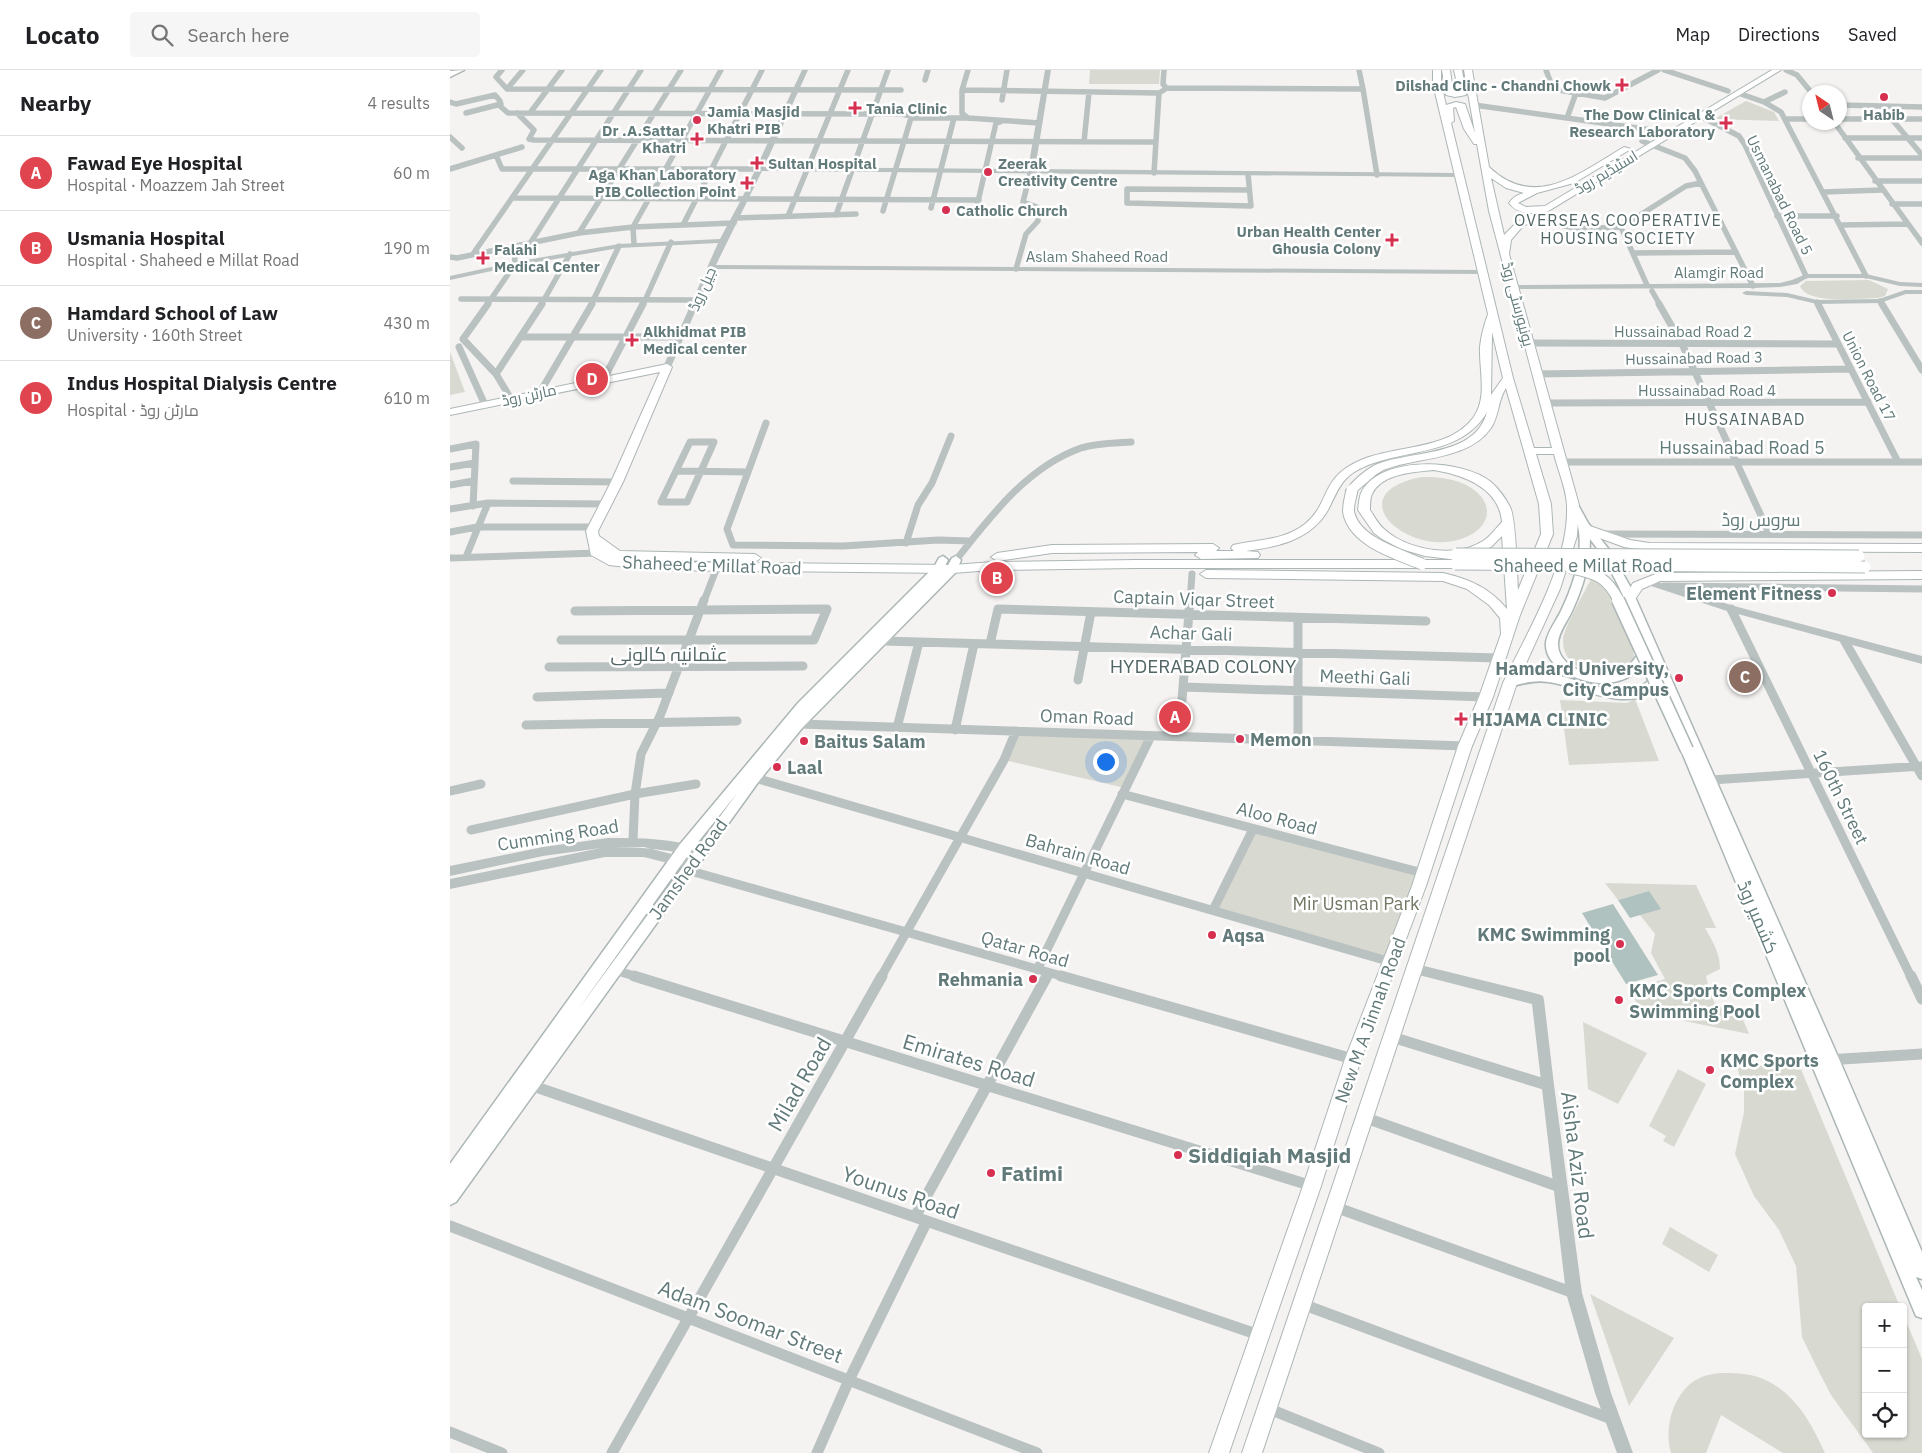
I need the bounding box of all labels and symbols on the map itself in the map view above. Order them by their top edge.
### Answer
place label: Dilshad Clinc - Chandni Chowk [1395,76,1611,95]
marker: Dilshad Clinc - Chandni Chowk [1615,78,1629,92]
north arrow [1802,85,1847,130]
marker: Habib [1878,91,1890,103]
place label: Tania Clinic [866,99,947,118]
marker: Tania Clinic [848,101,862,115]
place label: Jamia Masjid Khatri PIB [707,102,800,138]
place label: The Dow Clinical & Research Laboratory [1569,105,1715,141]
place label: Habib [1863,105,1905,124]
marker: Jamia Masjid Khatri PIB [691,114,703,126]
marker: The Dow Clinical & Research Laboratory [1719,116,1733,130]
place label: Dr .A.Sattar Khatri [602,121,686,157]
marker: Dr .A.Sattar Khatri [690,132,704,146]
street label: Usmanabad Road 5 [1743,132,1817,258]
street label: اسٹیڈیم روڈ [1571,146,1641,199]
place label: Sultan Hospital [768,154,877,173]
place label: Zeerak Creativity Centre [998,154,1118,190]
marker: Sultan Hospital [750,156,764,170]
place label: Aga Khan Laboratory PIB Collection Point [588,165,736,201]
marker: Zeerak Creativity Centre [982,166,994,178]
marker: Aga Khan Laboratory PIB Collection Point [740,176,754,190]
place label: Catholic Church [956,201,1068,220]
marker: Catholic Church [940,204,952,216]
district label: OVERSEAS COOPERATIVE HOUSING SOCIETY [1514,210,1722,248]
place label: Urban Health Center Ghousia Colony [1237,222,1381,258]
marker: Urban Health Center Ghousia Colony [1385,233,1399,247]
place label: Falahi Medical Center [494,240,600,276]
street label: Aslam Shaheed Road [1026,247,1168,266]
marker: Falahi Medical Center [476,251,490,265]
street label: یونیورسٹی روڈ [1497,260,1538,349]
street label: Alamgir Road [1674,263,1764,282]
street label: جیل روڈ [684,264,721,314]
place label: Alkhidmat PIB Medical center [643,322,747,358]
street label: Hussainabad Road 2 [1614,322,1752,341]
street label: Union Road 17 [1838,328,1900,424]
marker: Alkhidmat PIB Medical center [625,333,639,347]
street label: Hussainabad Road 3 [1625,347,1763,369]
pin: D [576,360,608,398]
street label: مارٹن روڈ [500,380,558,411]
street label: Hussainabad Road 4 [1638,381,1776,400]
district label: HUSSAINABAD [1684,409,1806,429]
street label: Hussainabad Road 5 [1659,436,1825,459]
street label: سروس روڈ [1721,508,1801,531]
street label: Shaheed e Millat Road [622,550,802,580]
street label: Shaheed e Millat Road [1493,554,1673,577]
pin: B [981,559,1013,597]
place label: Element Fitness [1686,582,1822,605]
street label: Captain Viqar Street [1113,585,1275,613]
marker: Element Fitness [1826,587,1838,599]
street label: Achar Gali [1149,620,1233,646]
district label: عثمانیہ کالونی [611,642,727,666]
district label: HYDERABAD COLONY [1110,654,1297,678]
place label: Hamdard University, City Campus [1495,657,1669,701]
pin: C [1729,658,1761,696]
street label: Meethi Gali [1319,664,1411,690]
marker: Hamdard University, City Campus [1673,672,1685,684]
pin: A [1159,698,1191,736]
street label: Oman Road [1040,704,1134,730]
place label: HIJAMA CLINIC [1472,708,1608,731]
marker: HIJAMA CLINIC [1454,712,1468,726]
place label: Memon [1250,728,1312,751]
place label: Baitus Salam [814,730,926,753]
marker: Memon [1234,733,1246,745]
marker: Baitus Salam [798,735,810,747]
street label: 160th Street [1808,746,1874,848]
your location [1093,749,1119,775]
place label: Laal [787,756,823,779]
marker: Laal [771,761,783,773]
street label: Aloo Road [1234,796,1320,840]
street label: Cumming Road [496,814,620,856]
street label: Jamshed Road [644,814,732,924]
street label: Bahrain Road [1023,828,1133,880]
street label: کشمیر روڈ [1732,877,1784,957]
park label: Mir Usman Park [1292,892,1420,915]
place label: KMC Swimming pool [1477,923,1611,967]
place label: Aqsa [1222,924,1265,947]
street label: Qatar Road [978,925,1072,973]
marker: Aqsa [1206,929,1218,941]
street label: New M A Jinnah Road [1329,934,1411,1106]
marker: KMC Swimming pool [1614,938,1626,950]
place label: Rehmania [938,968,1023,991]
marker: Rehmania [1027,973,1039,985]
place label: KMC Sports Complex Swimming Pool [1629,979,1806,1023]
marker: KMC Sports Complex Swimming Pool [1613,994,1625,1006]
street label: Emirates Road [899,1027,1039,1093]
street label: Milad Road [761,1032,837,1136]
place label: KMC Sports Complex [1720,1049,1819,1093]
marker: KMC Sports Complex [1704,1064,1716,1076]
street label: Aisha Aziz Road [1555,1090,1601,1240]
place label: Siddiqiah Masjid [1188,1141,1351,1169]
marker: Siddiqiah Masjid [1172,1149,1184,1161]
street label: Younus Road [839,1159,963,1225]
place label: Fatimi [1001,1159,1063,1187]
marker: Fatimi [985,1167,997,1179]
street label: Adam Soomar Street [655,1273,847,1369]

